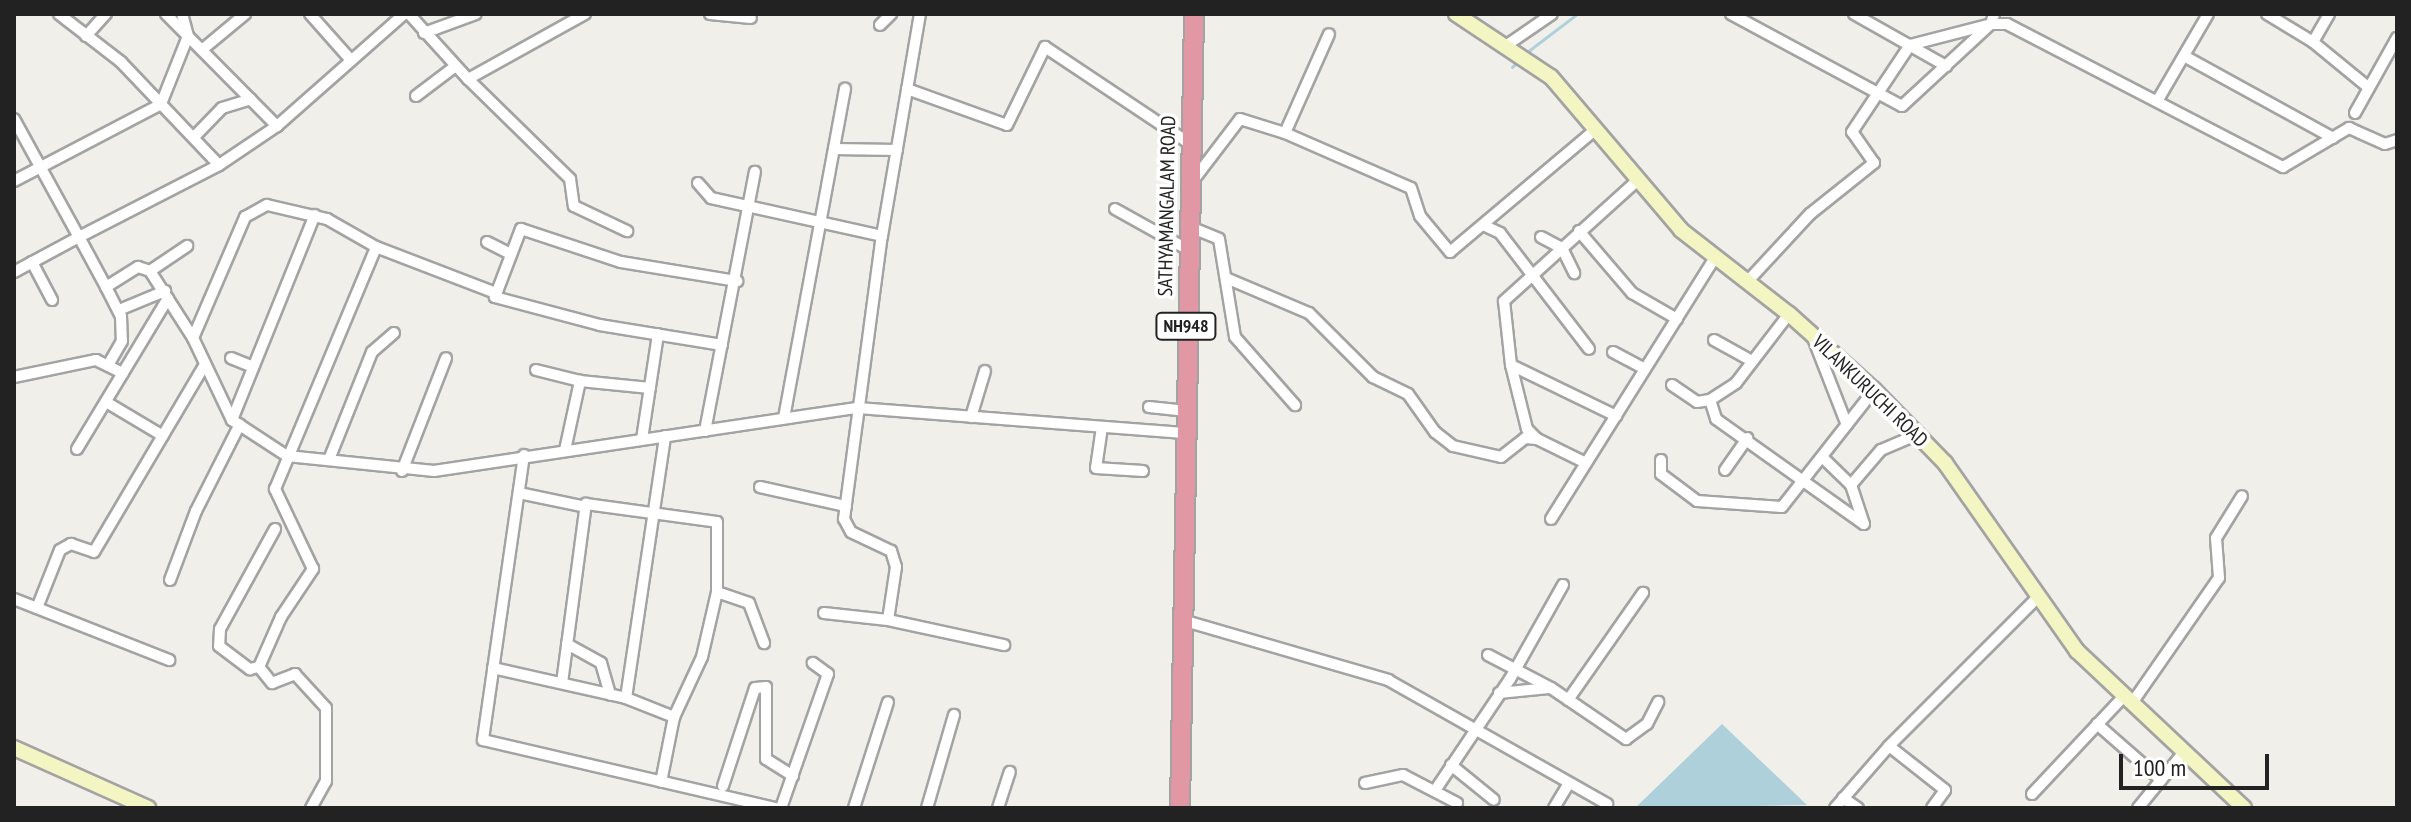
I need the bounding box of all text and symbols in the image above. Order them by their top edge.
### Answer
street label: SATHYAMANGALAM ROAD [1153,115,1181,297]
road number: NH948 [1154,312,1218,340]
street label: VILANKURUCHI ROAD [1807,330,1933,452]
scale bar [2123,738,2273,788]
text: 100 m [2133,752,2186,783]

